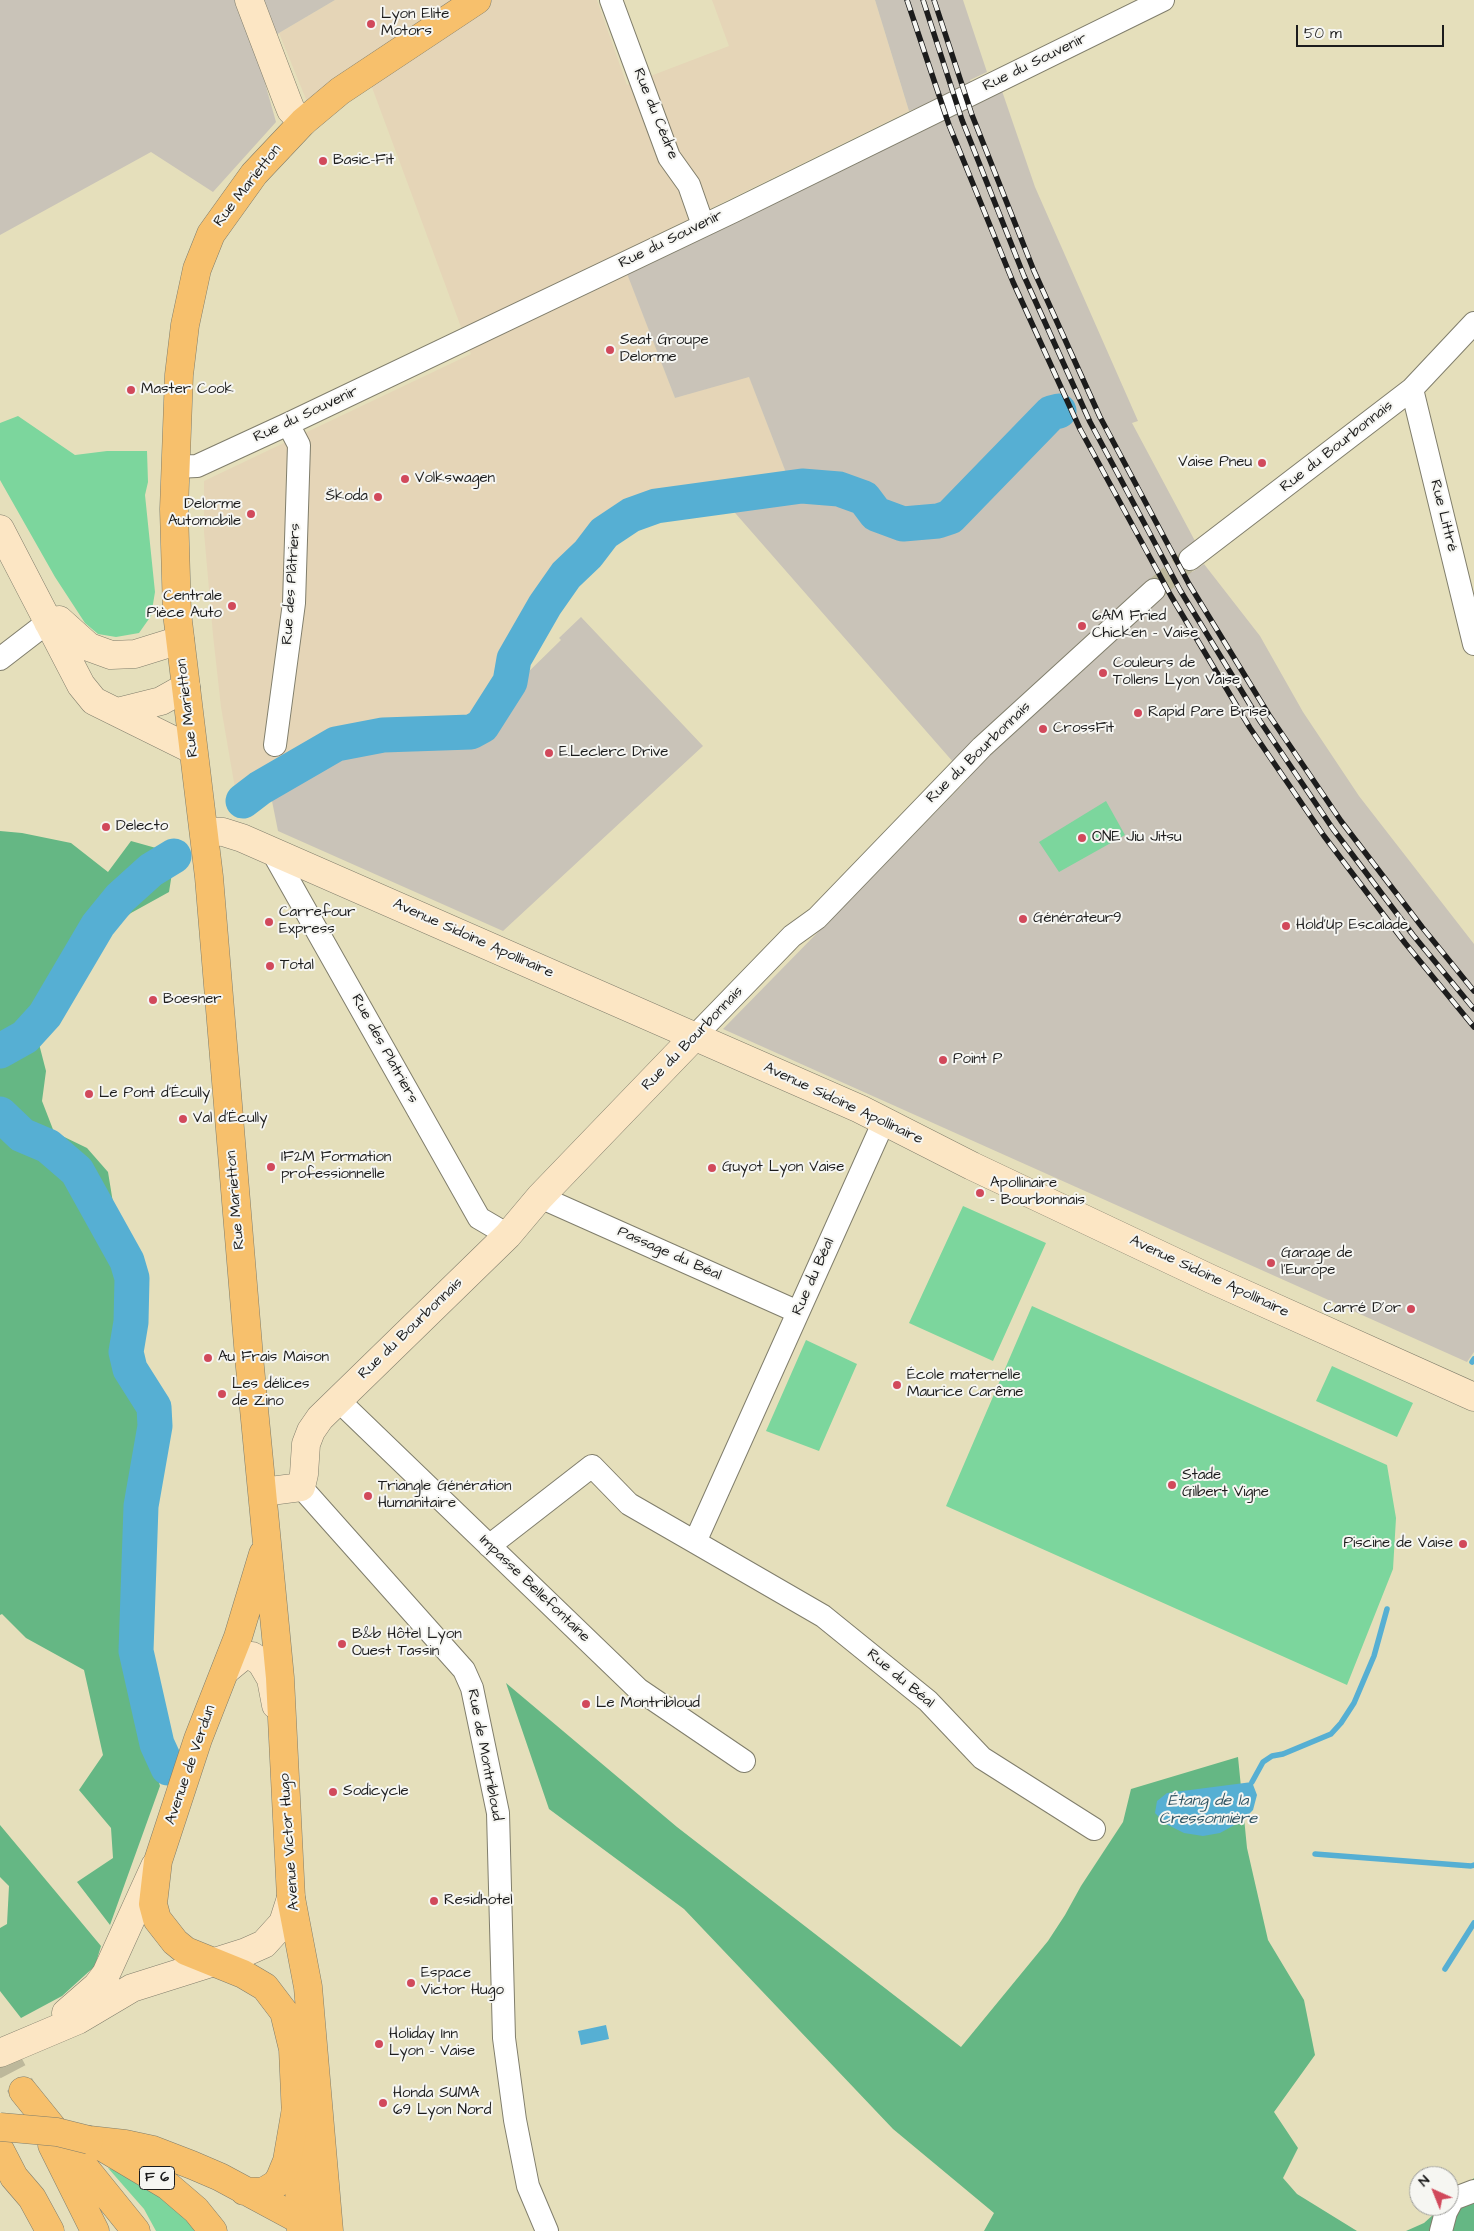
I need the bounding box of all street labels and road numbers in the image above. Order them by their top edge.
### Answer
street label: Rue du Souvenir [980,30,1090,96]
street label: Rue du Cèdre [629,66,681,162]
street label: Rue Marietton [210,141,286,231]
street label: Rue du Souvenir [616,207,726,273]
street label: Rue du Souvenir [251,383,361,447]
street label: Rue du Bourbonnais [1277,397,1397,497]
street label: Rue Littré [1425,478,1461,554]
street label: Rue des Plâtriers [279,523,305,645]
street label: Rue Marietton [173,658,203,758]
street label: Rue du Bourbonnais [923,699,1035,807]
street label: Avenue Sidoine Apollinaire [390,895,556,983]
street label: Rue du Bourbonnais [639,983,747,1095]
street label: Rue des Platriers [347,991,421,1107]
street label: Avenue Sidoine Apollinaire [760,1059,926,1149]
street label: Rue Marietton [223,1150,249,1250]
street label: Passage du Béal [614,1223,724,1285]
street label: Avenue Sidoine Apollinaire [1126,1232,1292,1322]
street label: Rue du Béal [789,1236,839,1318]
street label: Rue du Bourbonnais [355,1275,467,1383]
street label: Impasse Bellefontaine [475,1531,593,1647]
street label: Rue du Béal [863,1646,937,1712]
street label: Rue de Montribloud [462,1688,506,1822]
street label: Avenue de Verdun [162,1703,220,1827]
street label: Avenue Victor Hugo [276,1773,304,1911]
road number: F 6 [140,2166,174,2190]

